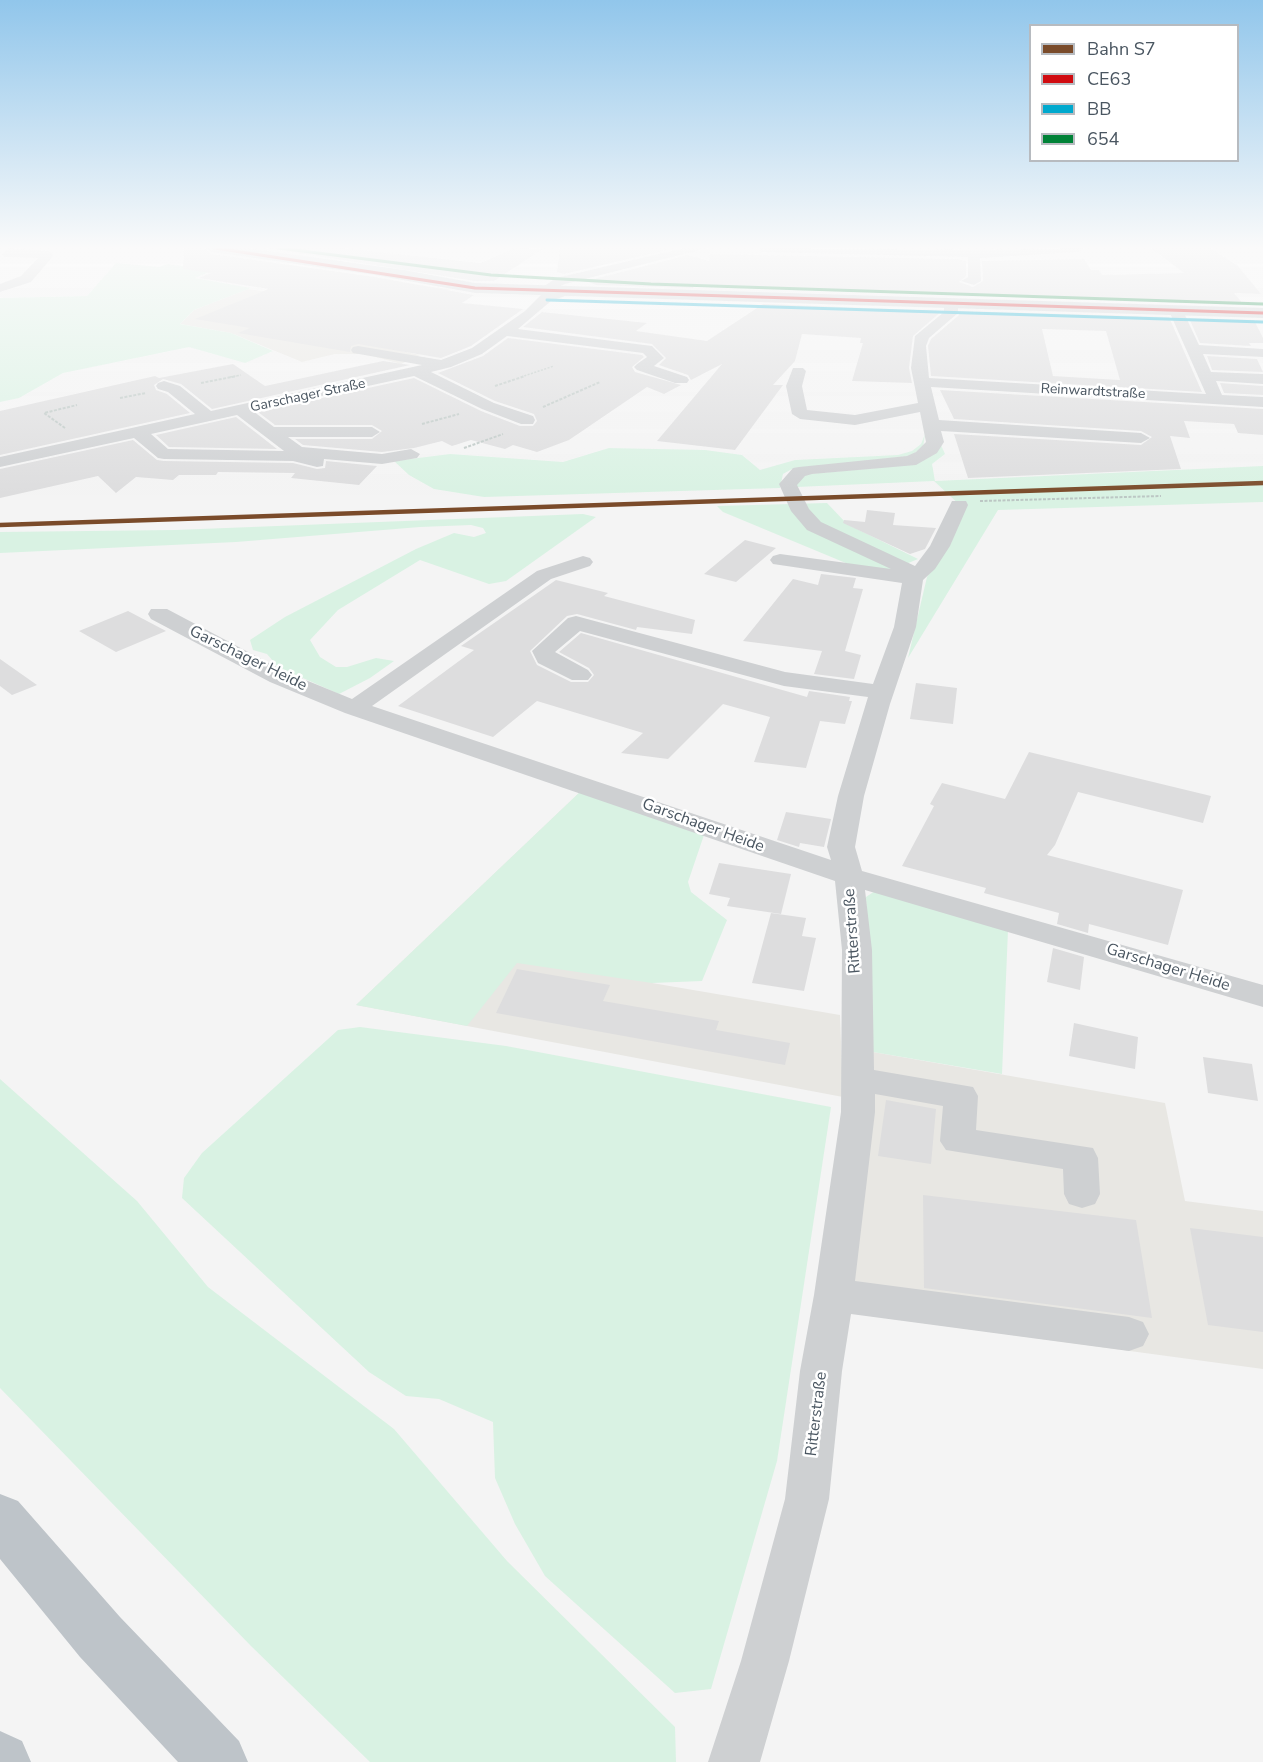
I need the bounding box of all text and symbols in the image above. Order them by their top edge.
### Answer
legend [1029,24,1239,162]
text: Bahn S7 [1087,37,1156,61]
text: CE63 [1087,67,1131,91]
text: BB [1087,97,1111,121]
text: 654 [1087,127,1119,151]
street label: Garschager Straße [249,376,367,416]
street label: Reinwardtstraße [1040,381,1146,403]
street label: Garschager Heide [186,622,310,696]
street label: Garschager Heide [639,795,767,857]
street label: Ritterstraße [840,888,866,974]
street label: Garschager Heide [1104,940,1232,996]
street label: Ritterstraße [802,1371,832,1457]

